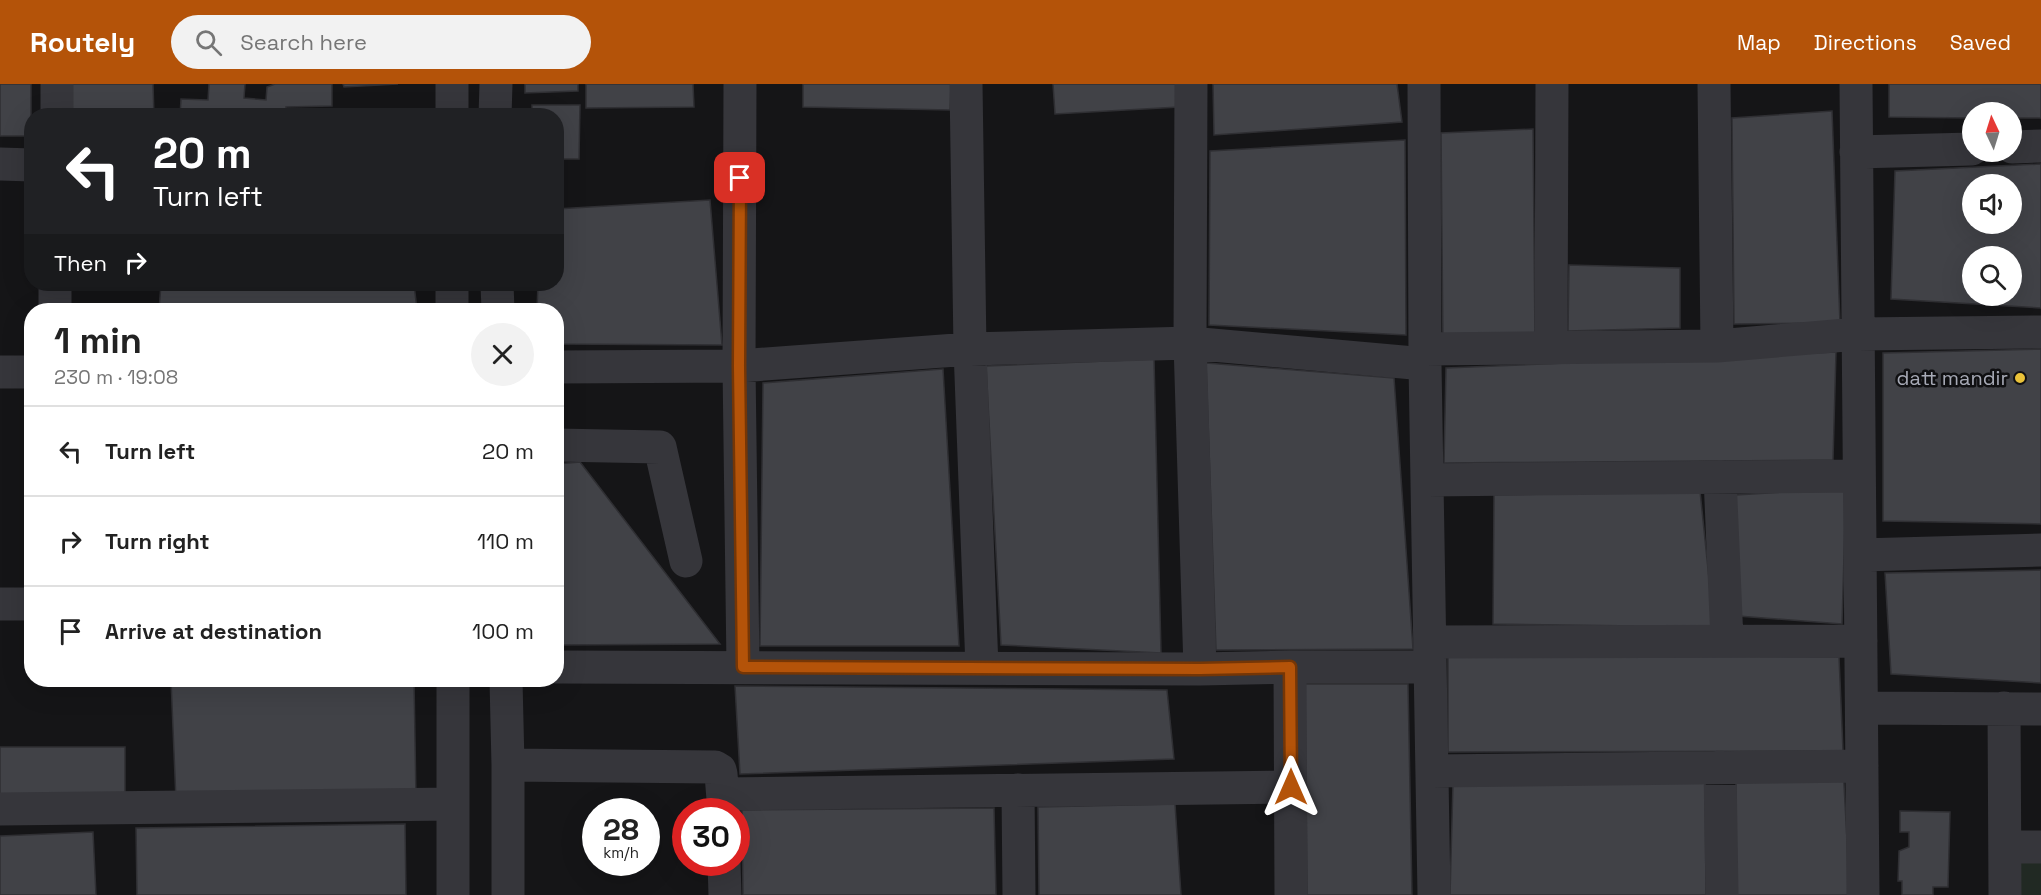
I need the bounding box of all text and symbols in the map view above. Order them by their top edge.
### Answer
search box [171,15,591,69]
text: Routely [30,24,135,60]
icon: search [192,26,225,59]
text: Search here [240,28,367,56]
text: Map [1737,29,1781,56]
text: Directions [1814,29,1917,56]
text: Saved [1950,29,2011,56]
north arrow [1962,102,2022,162]
map controls [1962,102,2022,306]
text: 20 m [153,127,252,180]
icon: left [54,132,132,210]
pin [714,152,765,203]
icon: arrive [723,161,756,194]
button: sound [1962,174,2022,234]
text: Turn left [153,179,263,214]
icon: right [119,246,152,279]
button: search [1962,246,2022,306]
text: Then [54,249,107,277]
text: 1 min [54,318,142,364]
button: close [471,323,534,386]
text: 230 m · 19:08 [54,364,178,390]
place label: datt mandir [1897,365,2008,391]
marker: datt mandir [2013,371,2027,385]
icon: left [54,435,87,468]
text: Turn left [105,437,195,465]
text: 20 m [482,437,534,465]
icon: right [54,525,87,558]
text: Turn right [105,527,210,555]
text: 110 m [477,527,534,555]
icon: arrive [54,615,87,648]
text: Arrive at destination [105,617,322,645]
text: 100 m [472,617,534,645]
position arrow [1259,755,1323,819]
speed limit sign: 30 [672,798,750,876]
text: 28 [603,810,639,849]
text: km/h [603,843,639,862]

